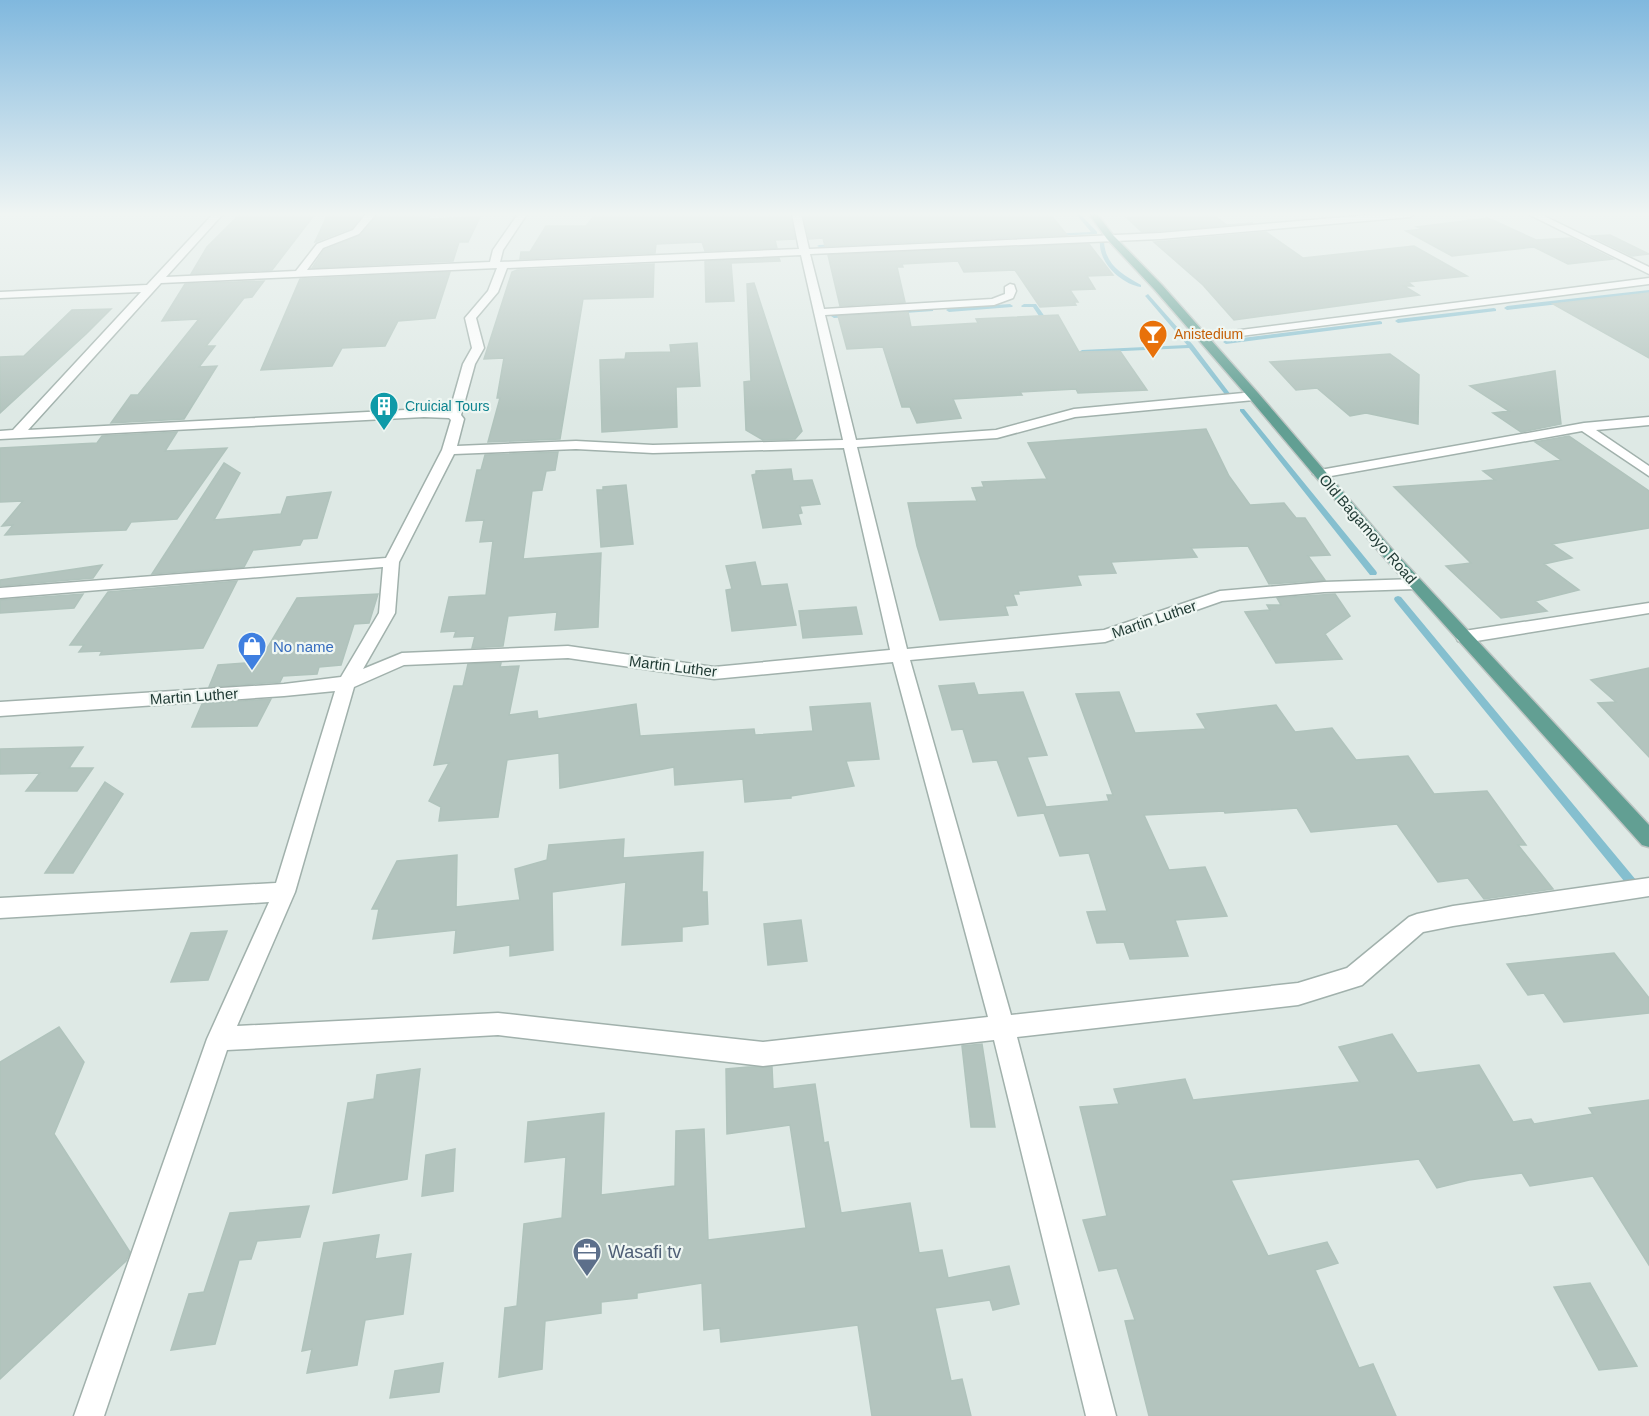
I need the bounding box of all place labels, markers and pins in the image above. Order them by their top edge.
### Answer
bar icon: Anistedium [1137,318,1169,360]
place label: Anistedium [1174,326,1243,342]
building icon: Cruicial Tours [368,390,400,432]
place label: Cruicial Tours [405,398,490,414]
shop icon: No name [236,630,268,672]
place label: No name [273,638,334,655]
office icon: Wasafi tv [571,1236,603,1278]
place label: Wasafi tv [608,1242,681,1262]

